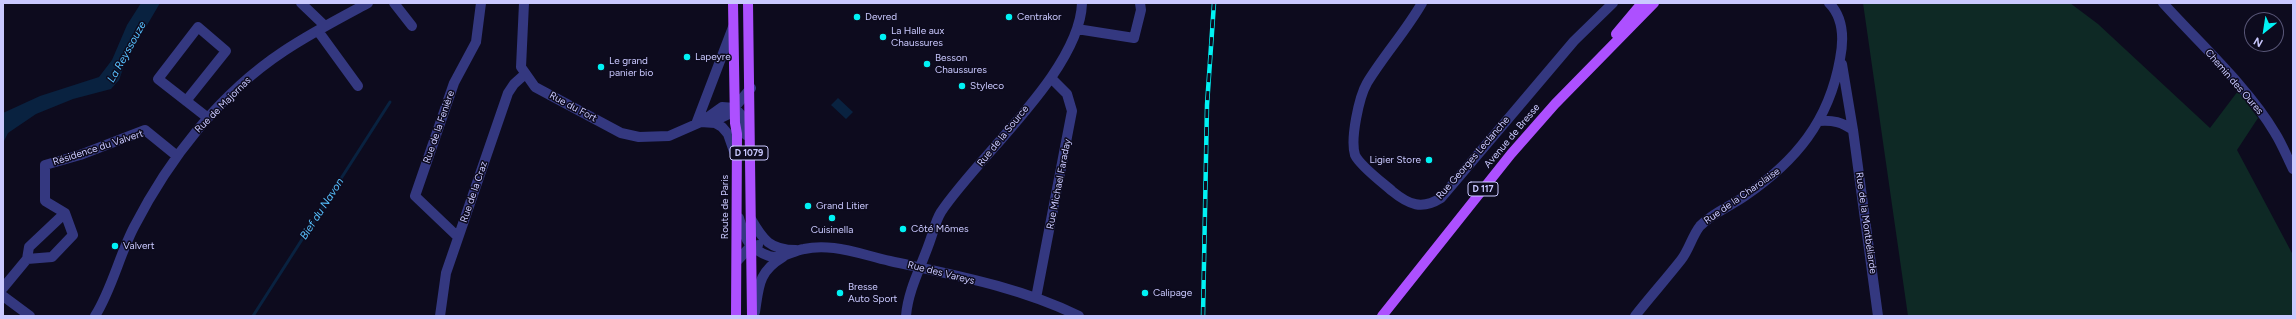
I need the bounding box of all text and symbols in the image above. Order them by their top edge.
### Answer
place label: Devred [865,11,897,23]
place label: Centrakor [1017,11,1061,23]
marker: Devred [852,12,862,22]
marker: Centrakor [1004,12,1014,22]
north arrow [2244,12,2284,52]
water label: La Reyssouze [105,19,149,85]
place label: La Halle aux Chaussures [891,25,944,48]
marker: La Halle aux Chaussures [878,32,888,42]
text: N [2251,34,2265,50]
street label: Chemin des Oures [2202,47,2266,117]
place label: Lapeyre [695,51,731,63]
marker: Lapeyre [682,52,692,62]
place label: Besson Chaussures [935,52,987,76]
place label: Le grand panier bio [609,55,653,78]
marker: Besson Chaussures [922,59,932,69]
marker: Le grand panier bio [596,62,606,72]
street label: Rue de Majornas [192,74,254,136]
place label: Styleco [970,80,1004,92]
marker: Styleco [957,81,967,91]
street label: Rue de la Fenière [421,89,457,165]
street label: Rue du Fort [547,89,599,125]
street label: Avenue de Bresse [1482,102,1542,170]
street label: Rue de la Source [975,103,1031,169]
street label: Rue Georges Leclanche [1434,114,1512,202]
street label: Résidence du Valvert [51,128,145,168]
street label: Rue Michael Faraday [1044,138,1074,230]
road number: D 1079 [730,146,768,160]
place label: Ligier Store [1369,154,1421,166]
marker: Ligier Store [1424,155,1434,165]
street label: Rue de la Craz [458,160,490,224]
street label: Rue de la Charolaise [1702,165,1782,227]
street label: Rue de la Montbéliarde [1853,171,1879,275]
street label: Route de Paris [719,175,731,239]
water label: Bief du Navon [297,176,347,242]
road number: D 117 [1468,182,1498,196]
place label: Grand Litier [816,200,868,212]
marker: Grand Litier [803,201,813,211]
marker: Cuisinella [827,213,837,223]
place label: Côté Mômes [911,223,969,235]
place label: Cuisinella [811,224,853,236]
marker: Côté Mômes [898,224,908,234]
place label: Valvert [123,240,155,252]
marker: Valvert [110,241,120,251]
street label: Rue des Vareys [906,259,976,287]
place label: Bresse Auto Sport [848,281,897,304]
place label: Calipage [1153,287,1192,299]
marker: Bresse Auto Sport [835,288,845,298]
marker: Calipage [1140,288,1150,298]

